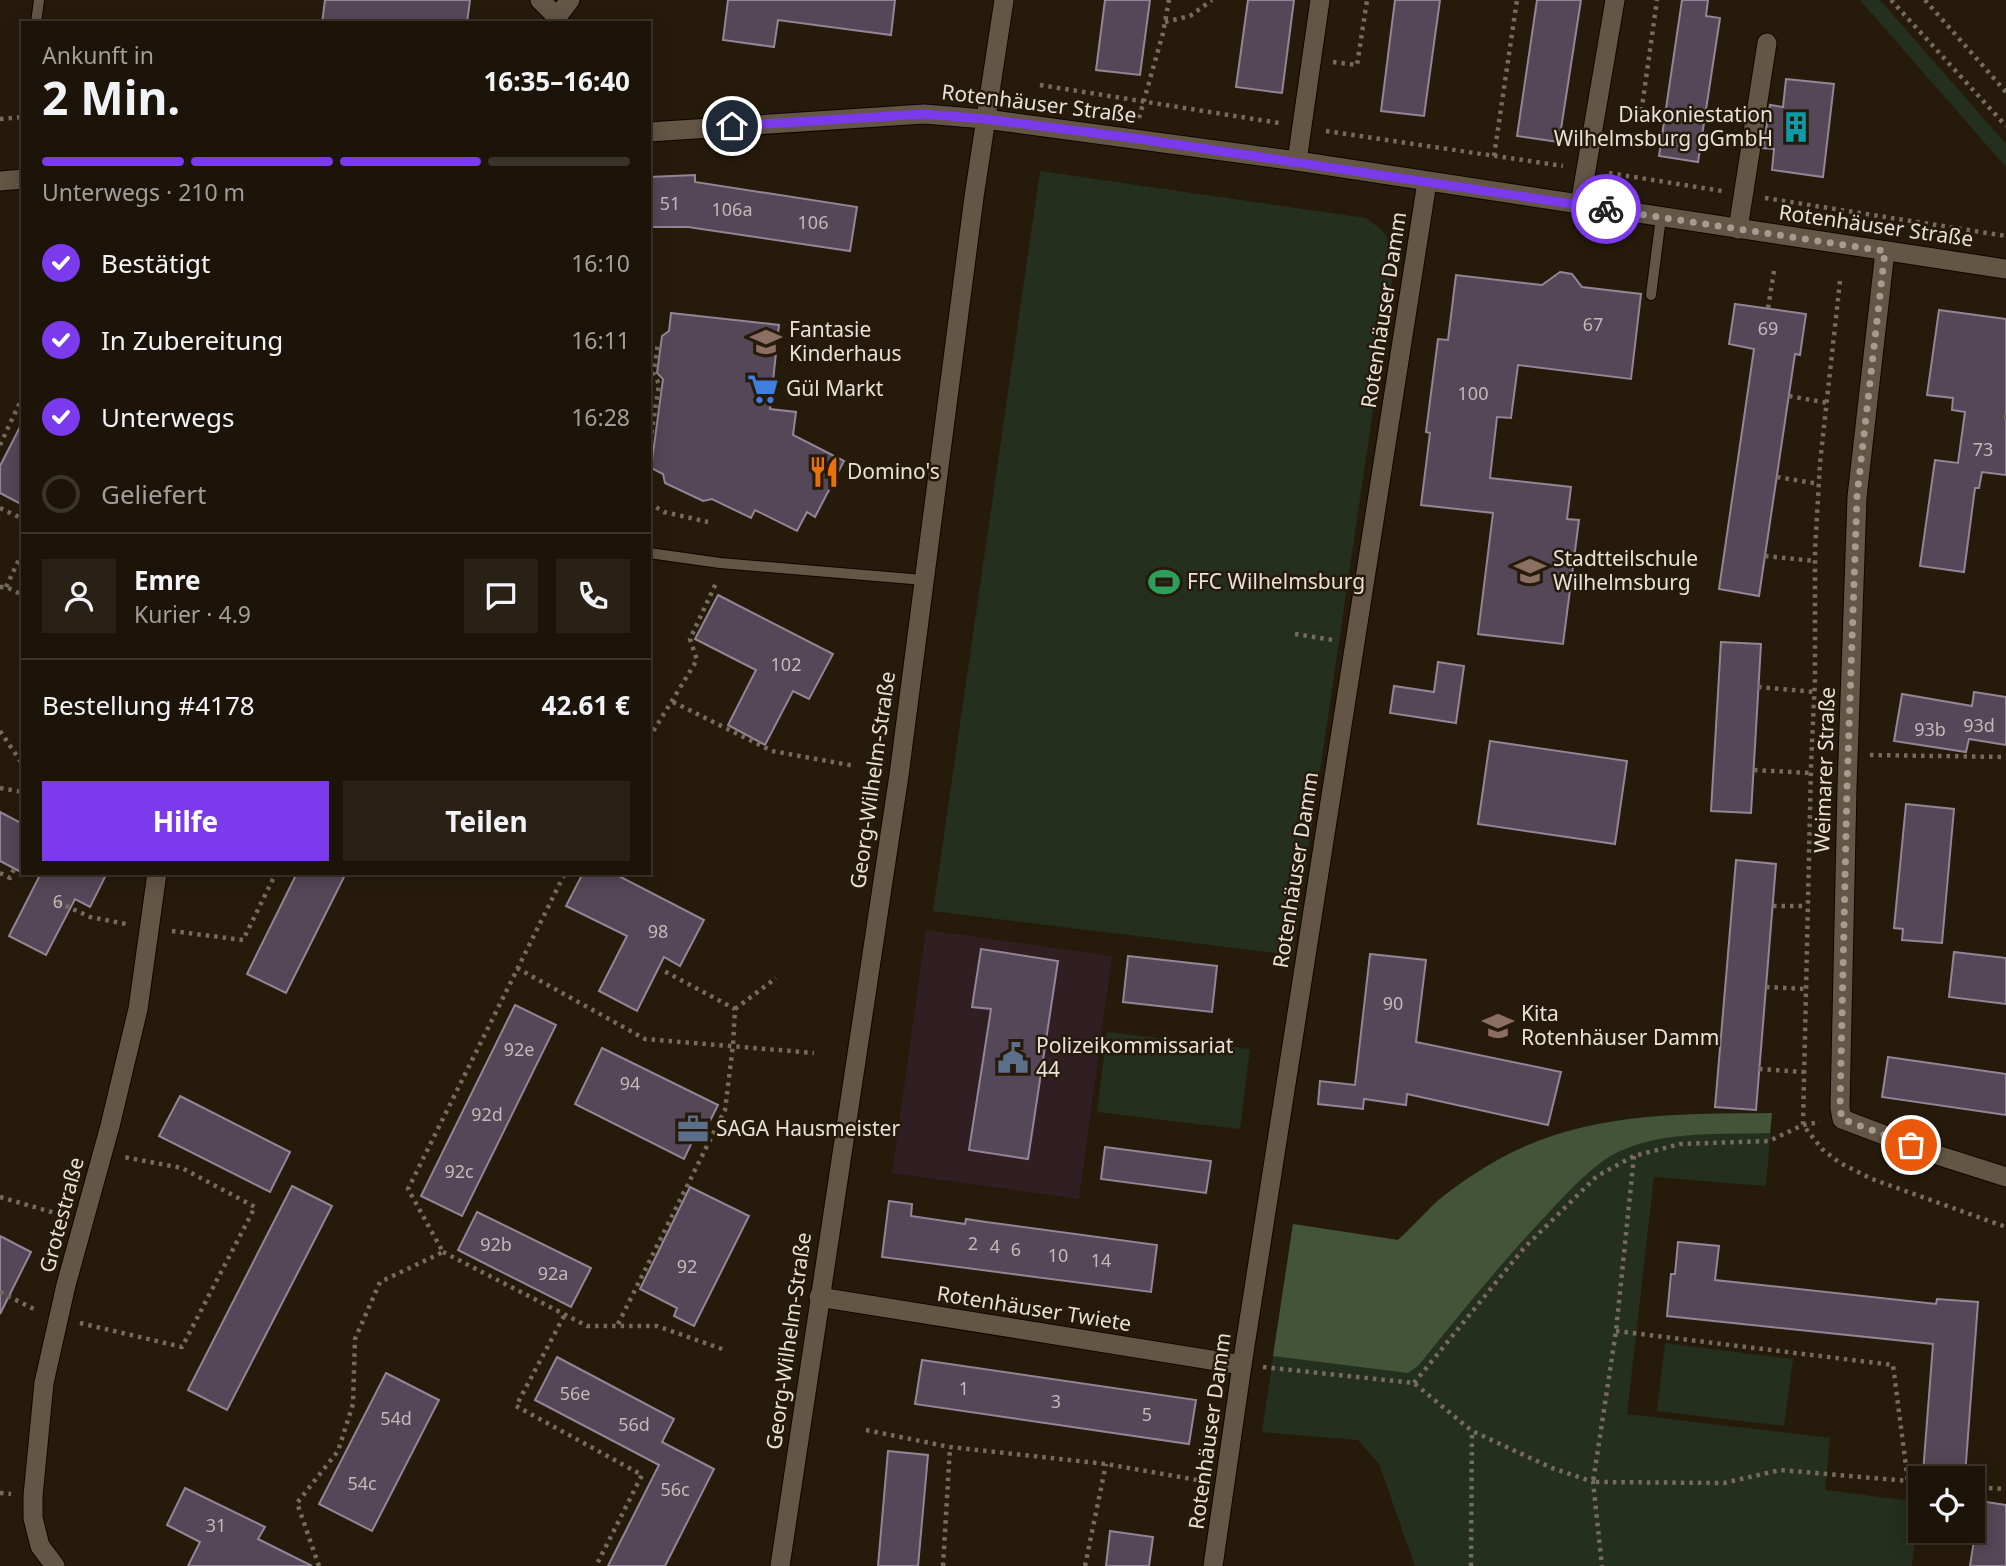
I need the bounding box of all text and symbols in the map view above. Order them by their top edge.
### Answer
text: Ankunft in [42,39,154,71]
text: 16:35–16:40 [483,63,630,99]
text: 2 Min. [42,66,180,128]
street label: Rotenhäuser Straße [940,77,1138,129]
pin [702,96,762,156]
place label: Diakoniestation Wilhelmsburg gGmbH [1554,100,1773,152]
icon: home [713,107,751,145]
building icon: Diakoniestation Wilhelmsburg gGmbH [1779,110,1813,144]
courier [1571,174,1641,244]
text: Unterwegs · 210 m [42,176,245,208]
icon: bike [1587,190,1625,228]
house number: 51 [660,191,680,215]
house number: 106a [712,197,753,221]
street label: Rotenhäuser Straße [1777,197,1975,253]
house number: 106 [798,210,828,234]
street label: Rotenhäuser Damm [1354,210,1412,410]
icon: check [42,244,80,282]
text: Bestätigt [101,245,210,281]
text: 16:10 [571,247,630,279]
house number: 67 [1583,312,1603,336]
place label: Fantasie Kinderhaus [789,315,902,367]
house number: 69 [1758,316,1778,340]
icon: check [42,321,80,359]
text: In Zubereitung [101,322,283,358]
text: 16:11 [571,324,630,356]
school or university icon: Fantasie Kinderhaus [749,325,783,359]
supermarket icon: Gül Markt [746,372,780,406]
place label: Gül Markt [786,374,884,402]
house number: 100 [1458,381,1488,405]
icon: check [42,398,80,436]
text: Unterwegs [101,399,234,435]
text: 16:28 [571,401,630,433]
house number: 73 [1973,437,1993,461]
restaurant icon: Domino's [807,455,841,489]
place label: Domino's [847,457,940,485]
text: Geliefert [101,476,206,512]
place label: Stadtteilschule Wilhelmsburg [1553,544,1698,596]
school or university icon: Stadtteilschule Wilhelmsburg [1513,554,1547,588]
button: person [42,559,116,633]
button: chat [464,559,538,633]
button: phone [556,559,630,633]
text: Emre [134,562,201,598]
sports icon: FFC Wilhelmsburg [1147,565,1181,599]
place label: FFC Wilhelmsburg [1187,567,1365,595]
text: Kurier · 4.9 [134,598,251,630]
house number: 102 [771,652,801,676]
street label: Georg-Wilhelm-Straße [843,669,901,890]
street label: Weimarer Straße [1807,686,1841,854]
text: Bestellung #4178 [42,687,255,723]
text: 42.61 € [542,687,630,723]
house number: 93d [1963,713,1995,737]
house number: 93b [1914,717,1946,741]
street label: Rotenhäuser Damm [1266,770,1324,970]
button: Hilfe [42,781,329,861]
button: Teilen [343,781,630,861]
house number: 6 [53,889,63,913]
house number: 98 [648,919,668,943]
house number: 90 [1383,991,1403,1015]
place label: Kita Rotenhäuser Damm [1521,999,1719,1051]
school or university icon: Kita Rotenhäuser Damm [1481,1009,1515,1043]
place label: Polizeikommissariat 44 [1036,1031,1234,1083]
house number: 92e [504,1037,534,1061]
public building icon: Polizeikommissariat 44 [996,1041,1030,1075]
house number: 94 [620,1071,640,1095]
house number: 92d [471,1102,503,1126]
office icon: SAGA Hausmeister [676,1112,710,1146]
place label: SAGA Hausmeister [716,1114,900,1142]
pin [1881,1115,1941,1175]
icon: bag [1892,1126,1930,1164]
street label: Grotestraße [32,1154,90,1276]
house number: 92c [444,1159,474,1183]
street label: Georg-Wilhelm-Straße [759,1230,817,1451]
house number: 2 [968,1231,978,1255]
house number: 92b [480,1232,512,1256]
house number: 4 [990,1234,1000,1258]
house number: 6 [1011,1237,1021,1261]
house number: 10 [1048,1243,1068,1267]
house number: 14 [1091,1248,1111,1272]
house number: 92 [677,1254,697,1278]
house number: 92a [538,1261,568,1285]
street label: Rotenhäuser Twiete [935,1279,1133,1337]
street label: Rotenhäuser Damm [1181,1331,1237,1531]
house number: 1 [959,1376,969,1400]
house number: 56e [560,1381,590,1405]
house number: 3 [1051,1389,1061,1413]
house number: 5 [1142,1402,1152,1426]
house number: 54d [380,1406,412,1430]
house number: 56d [618,1412,650,1436]
map controls [1908,1466,1985,1543]
button: locate [1908,1466,1985,1543]
house number: 54c [347,1471,377,1495]
house number: 56c [660,1477,690,1501]
house number: 31 [206,1513,226,1537]

